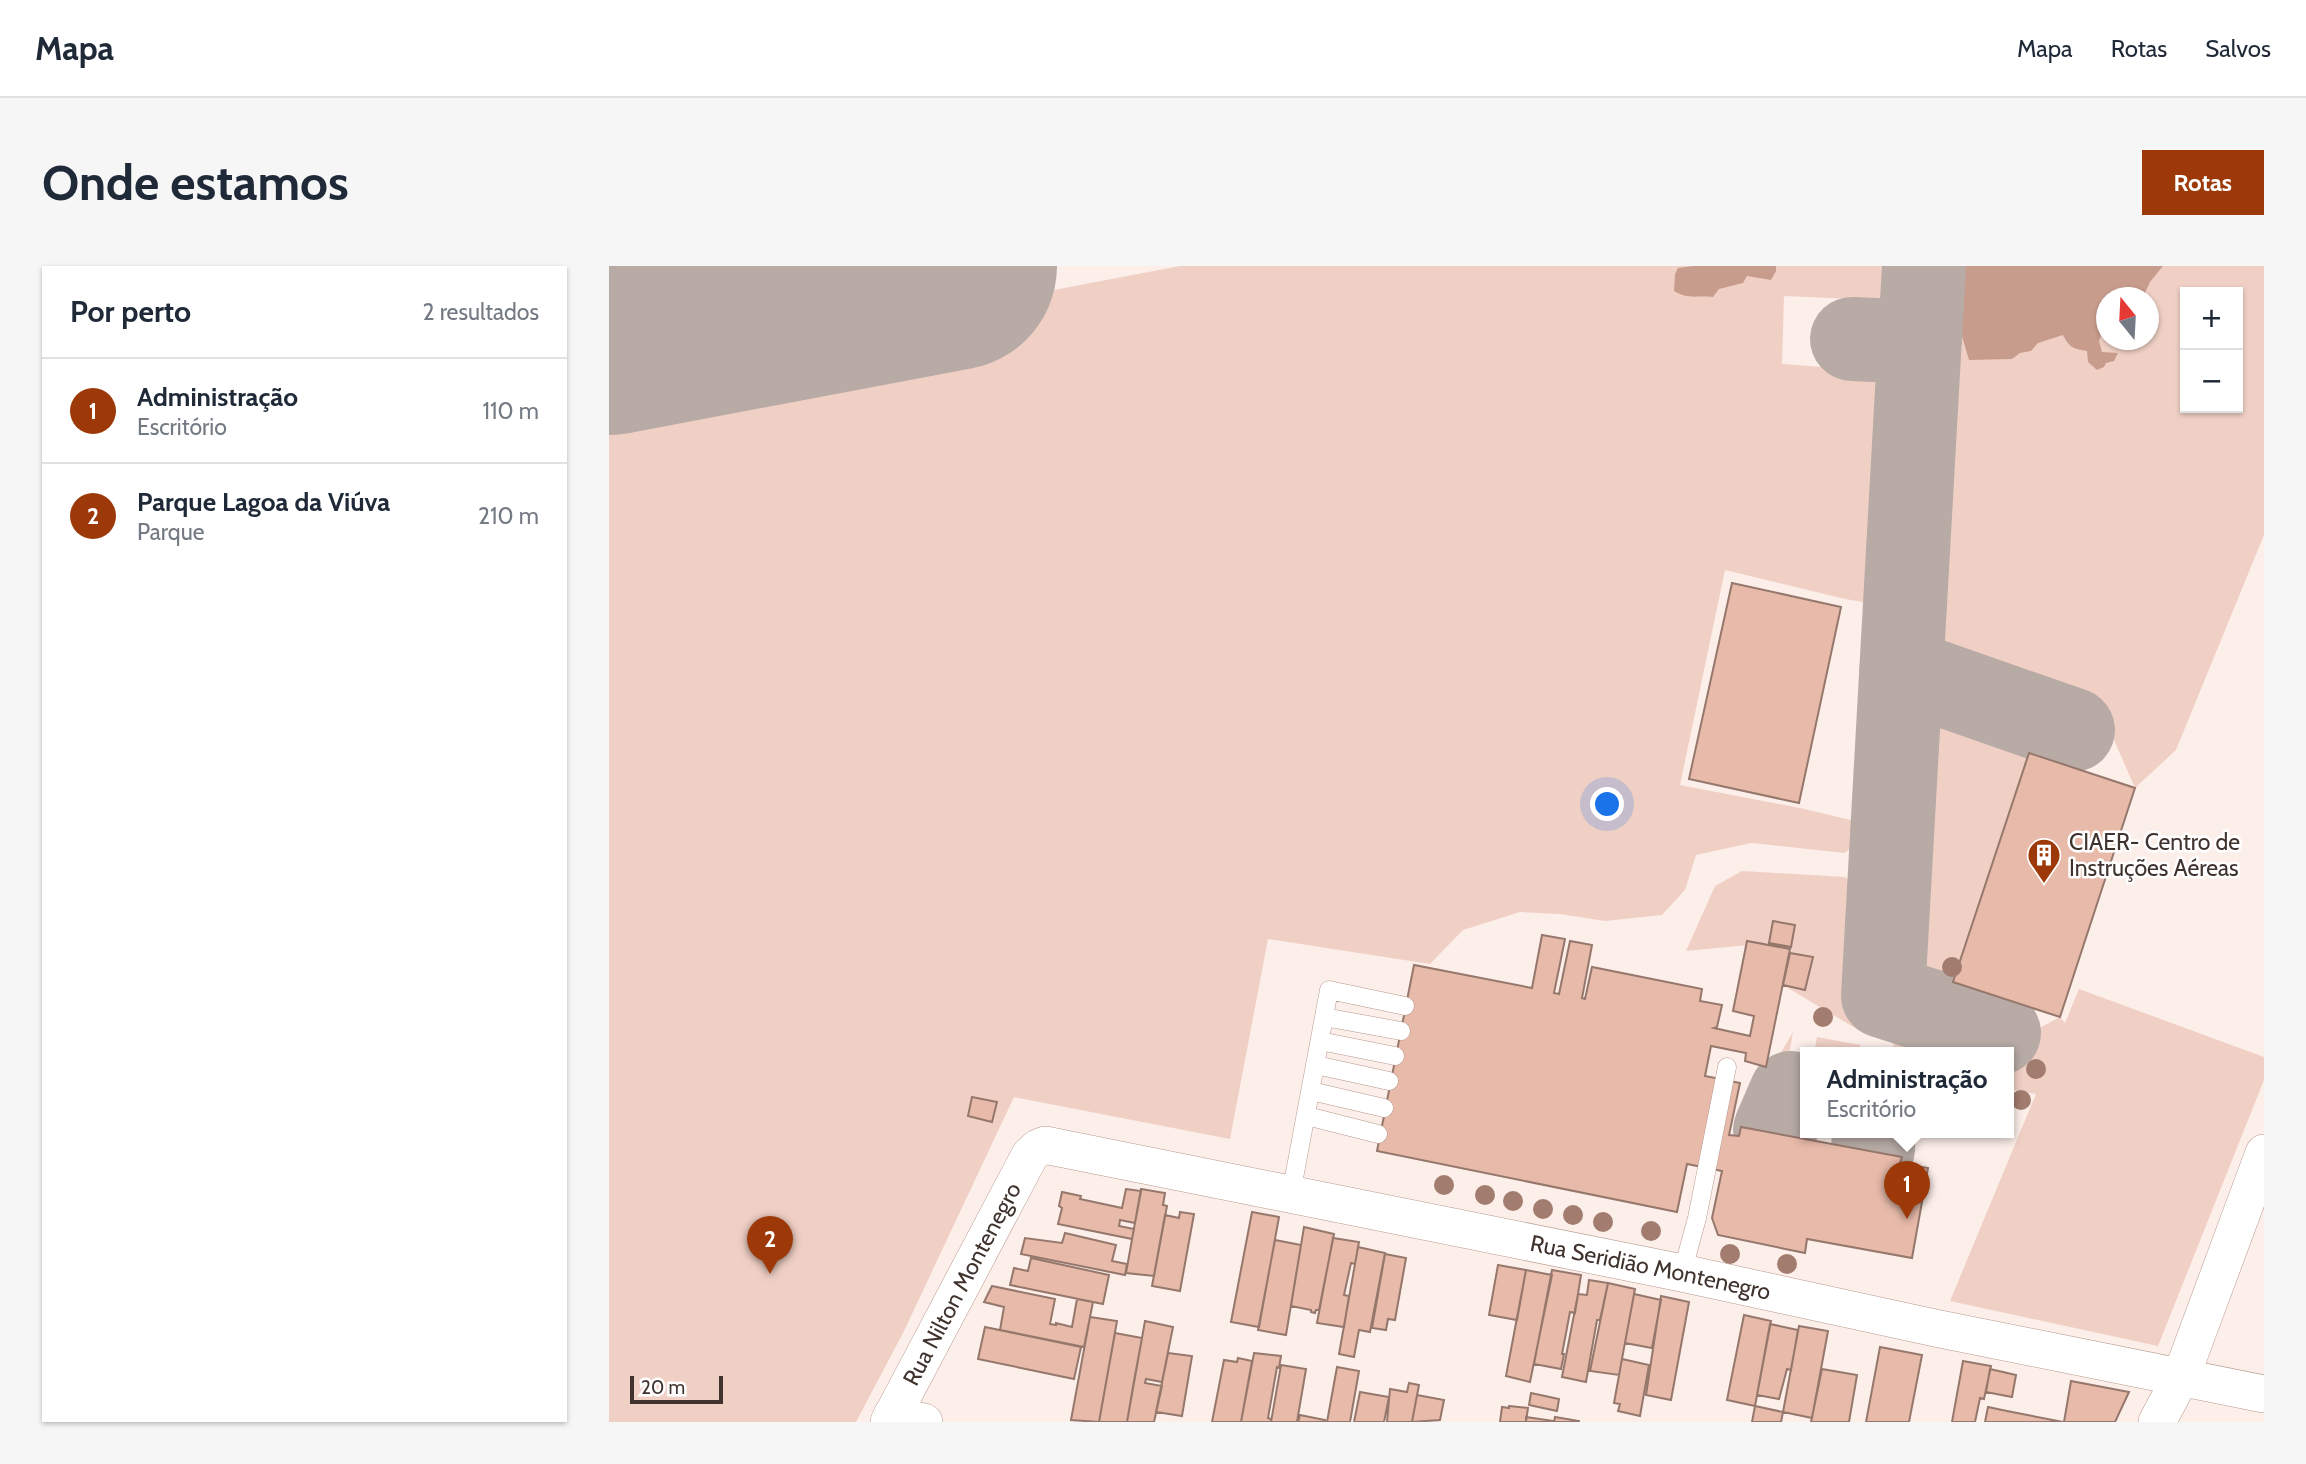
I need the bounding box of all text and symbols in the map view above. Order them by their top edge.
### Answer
text: Mapa [35,28,114,68]
text: Mapa [2017,34,2073,63]
text: Rotas [2111,34,2167,63]
text: Salvos [2205,34,2271,63]
button: Rotas [2142,150,2264,215]
text: Onde estamos [42,153,349,212]
north arrow [2096,287,2159,350]
map controls [2180,287,2243,413]
button: + [2180,287,2243,350]
text: Por perto [70,293,191,330]
text: 2 resultados [422,298,539,326]
button: − [2180,350,2243,413]
text: Administração [137,381,298,413]
text: 1 [89,397,97,425]
text: 110 m [483,397,539,425]
text: Escritório [137,413,227,441]
text: Parque Lagoa da Viúva [137,486,390,518]
text: 2 [87,502,99,530]
text: 210 m [478,502,539,530]
text: Parque [137,518,204,546]
your location [1590,787,1624,821]
place label: CIAER- Centro de Instruções Aéreas [2069,828,2240,882]
building icon: CIAER- Centro de Instruções Aéreas [2025,836,2063,885]
popup [1800,1047,2014,1138]
text: Administração [1826,1063,1988,1095]
text: Escritório [1826,1095,1916,1123]
pin: 1 [1884,1161,1930,1219]
street label: Rua Nilton Montenegro [897,1178,1027,1390]
pin: 2 [747,1216,793,1274]
street label: Rua Seridião Montenegro [1528,1229,1773,1306]
scale bar [630,1373,723,1405]
text: 20 m [641,1376,685,1399]

